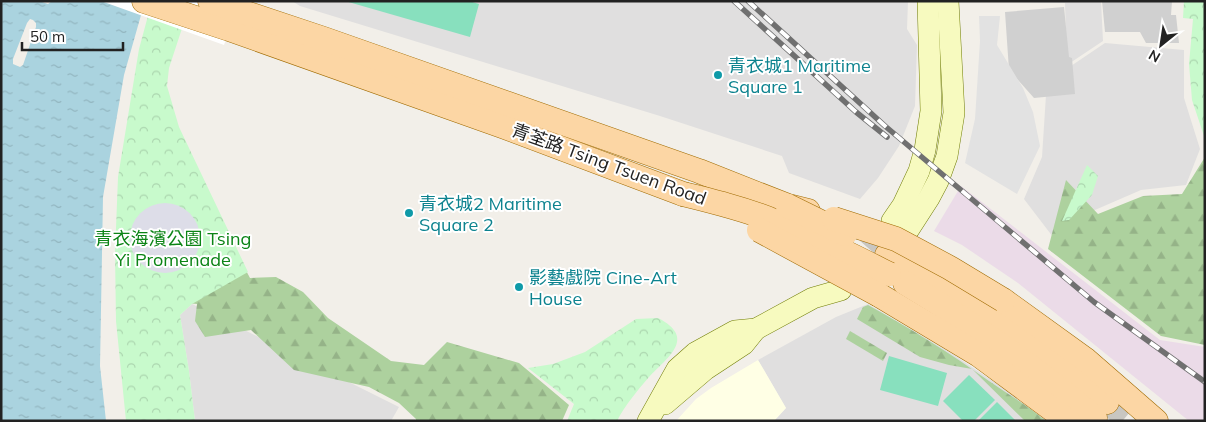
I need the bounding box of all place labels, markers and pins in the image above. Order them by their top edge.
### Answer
place label: 青衣城1 Maritime Square 1 [728,54,871,98]
marker: 青衣城1 Maritime Square 1 [712,69,724,81]
place label: 青衣城2 Maritime Square 2 [419,192,562,236]
marker: 青衣城2 Maritime Square 2 [403,207,415,219]
place label: 影藝戲院 Cine-Art House [529,266,677,310]
marker: 影藝戲院 Cine-Art House [513,281,525,293]

